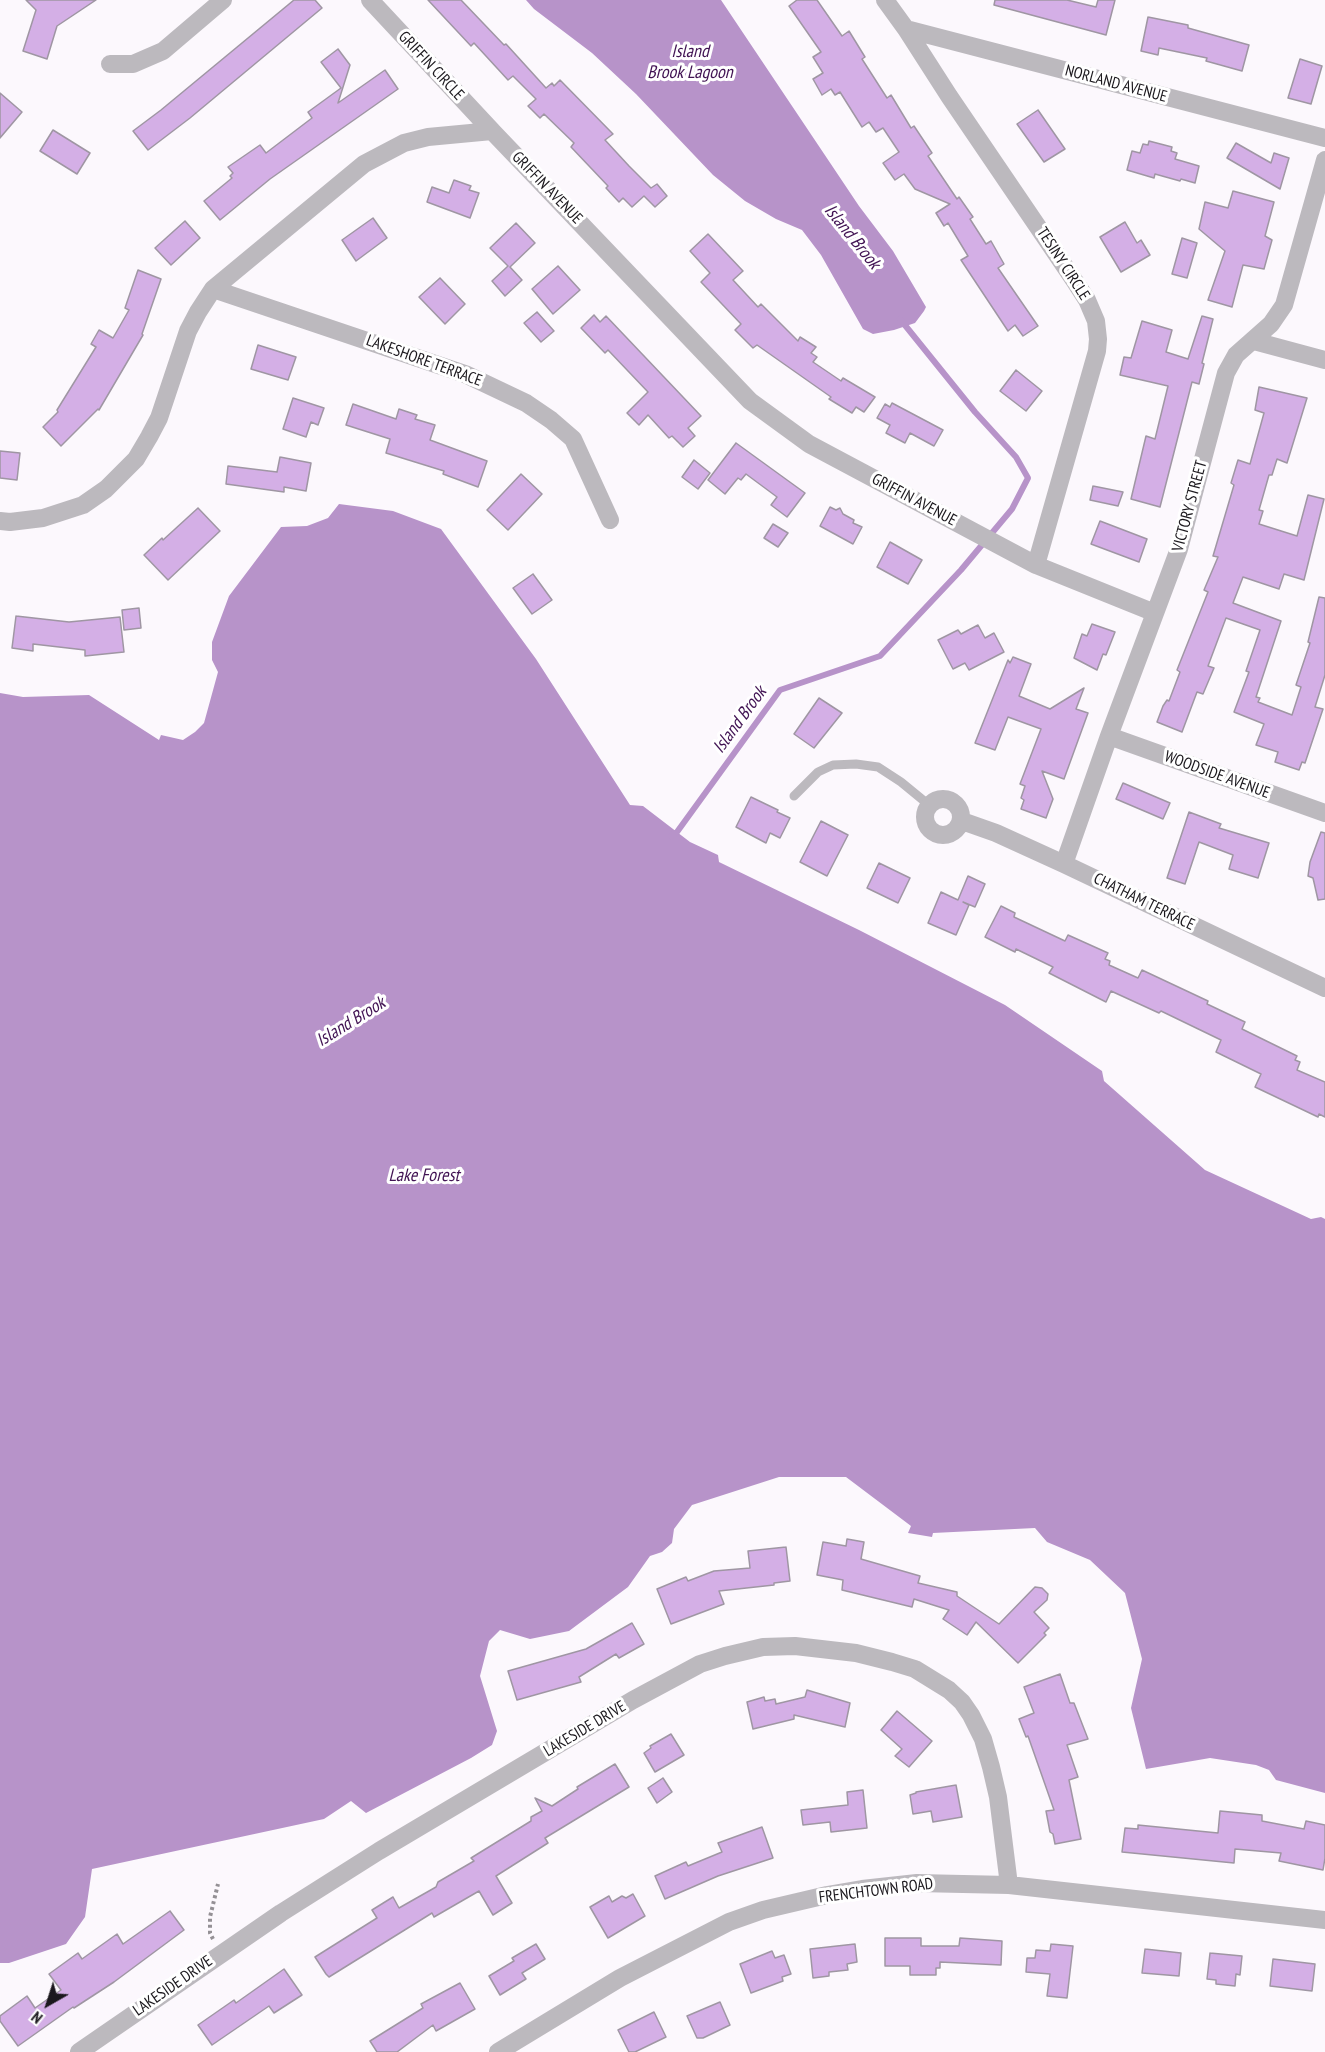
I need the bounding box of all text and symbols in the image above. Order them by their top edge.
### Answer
street label: GRIFFIN CIRCLE [394,28,468,104]
water label: Island Brook Lagoon [647,41,733,84]
street label: NORLAND AVENUE [1063,61,1169,107]
street label: GRIFFIN AVENUE [508,148,586,228]
water label: Island Brook [819,200,885,274]
street label: TESINY CIRCLE [1032,224,1094,304]
street label: LAKESHORE TERRACE [364,331,484,391]
street label: VICTORY STREET [1169,458,1211,554]
street label: GRIFFIN AVENUE [868,470,960,530]
water label: Island Brook [709,682,771,758]
street label: WOODSIDE AVENUE [1162,747,1272,803]
street label: CHATHAM TERRACE [1090,869,1198,935]
water label: Island Brook [313,992,389,1052]
water label: Lake Forest [388,1165,460,1187]
street label: LAKESIDE DRIVE [540,1697,630,1761]
street label: FRENCHTOWN ROAD [818,1874,934,1908]
street label: LAKESIDE DRIVE [130,1952,216,2020]
north arrow [18,1974,78,2034]
text: N [27,2008,46,2028]

